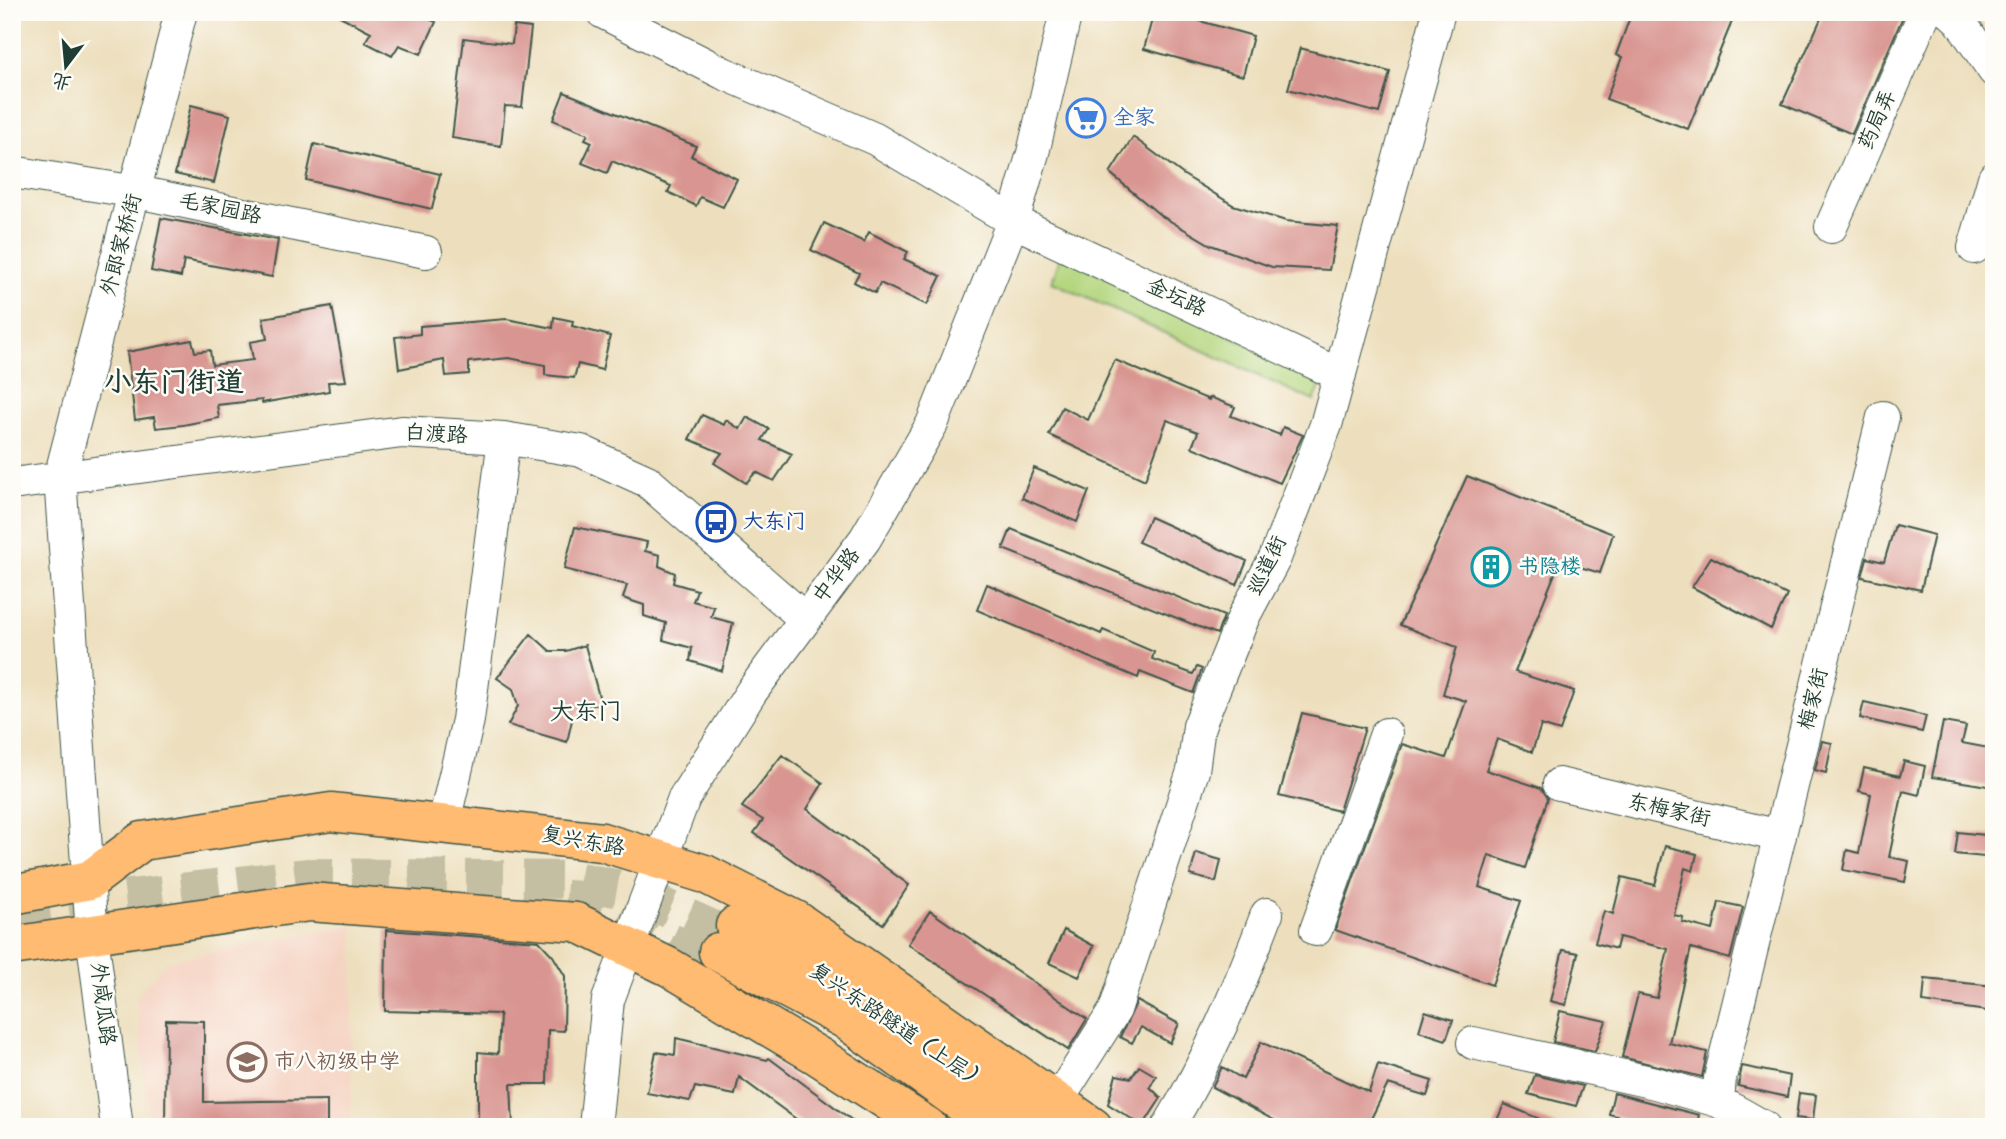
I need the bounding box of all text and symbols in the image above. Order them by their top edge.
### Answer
north arrow [32,32,102,102]
text: 北 [49,63,75,97]
street label: 药局弄 [1850,85,1906,155]
supermarket icon: 全家 [1065,97,1107,139]
place label: 全家 [1113,102,1155,135]
street label: 毛家园路 [175,184,265,234]
street label: 外郎家桥街 [92,190,152,300]
street label: 金坛路 [1140,270,1212,326]
district label: 小东门街道 [104,361,244,406]
street label: 白渡路 [404,417,468,453]
bus stop icon: 大东门 [695,501,737,543]
place label: 大东门 [743,506,806,539]
street label: 巡道街 [1240,530,1296,602]
street label: 中华路 [805,541,869,611]
building icon: 书隐楼 [1470,546,1512,588]
place label: 书隐楼 [1518,551,1581,584]
street label: 梅家街 [1790,664,1838,734]
district label: 大东门 [550,693,622,732]
street label: 东梅家街 [1624,785,1714,837]
street label: 复兴东路 [539,818,627,866]
street label: 复兴东路隧道 (上层) [802,955,984,1093]
street label: 外咸瓜路 [81,960,123,1048]
school or university icon: 市八初级中学 [226,1041,268,1083]
place label: 市八初级中学 [274,1046,400,1079]

